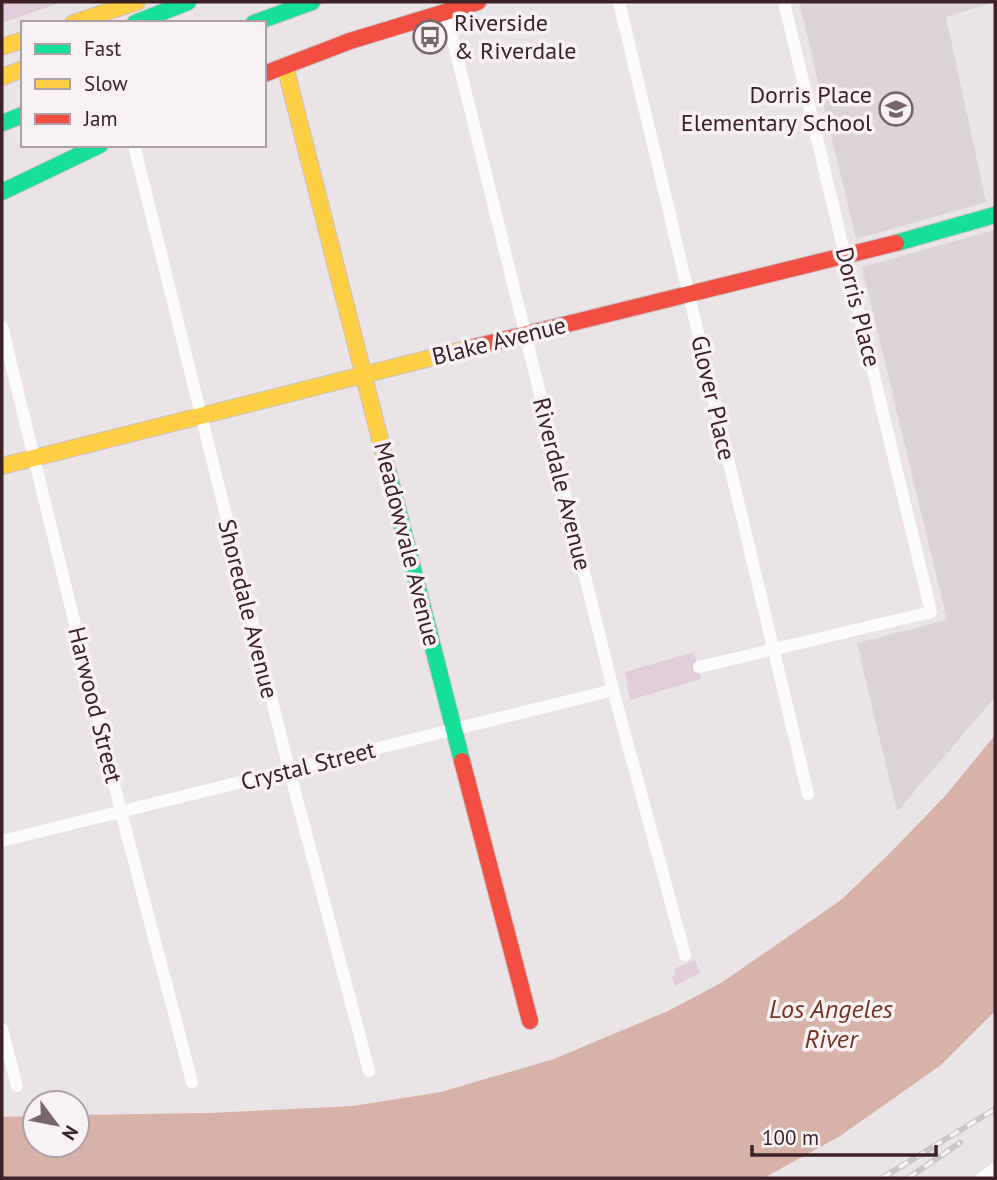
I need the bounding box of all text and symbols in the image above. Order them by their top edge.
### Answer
place label: Riverside & Riverdale [454,7,576,66]
bus stop icon: Riverside & Riverdale [411,18,449,56]
legend [21,21,266,147]
text: Fast [84,35,121,62]
text: Slow [84,70,128,97]
place label: Dorris Place Elementary School [681,79,872,138]
school or university icon: Dorris Place Elementary School [877,90,915,128]
text: Jam [83,105,118,132]
street label: Dorris Place [829,244,888,370]
street label: Blake Avenue [429,309,569,372]
street label: Glover Place [684,332,743,463]
street label: Riverdale Avenue [526,394,599,573]
street label: Meadowvale Avenue [367,438,448,649]
street label: Shoredale Avenue [211,516,286,702]
street label: Harwood Street [61,624,130,786]
street label: Crystal Street [237,734,378,797]
water label: Los Angeles River [769,992,894,1055]
north arrow [21,1089,91,1159]
scale bar [752,1114,936,1158]
text: N [57,1121,84,1145]
text: 100 m [762,1124,819,1151]

